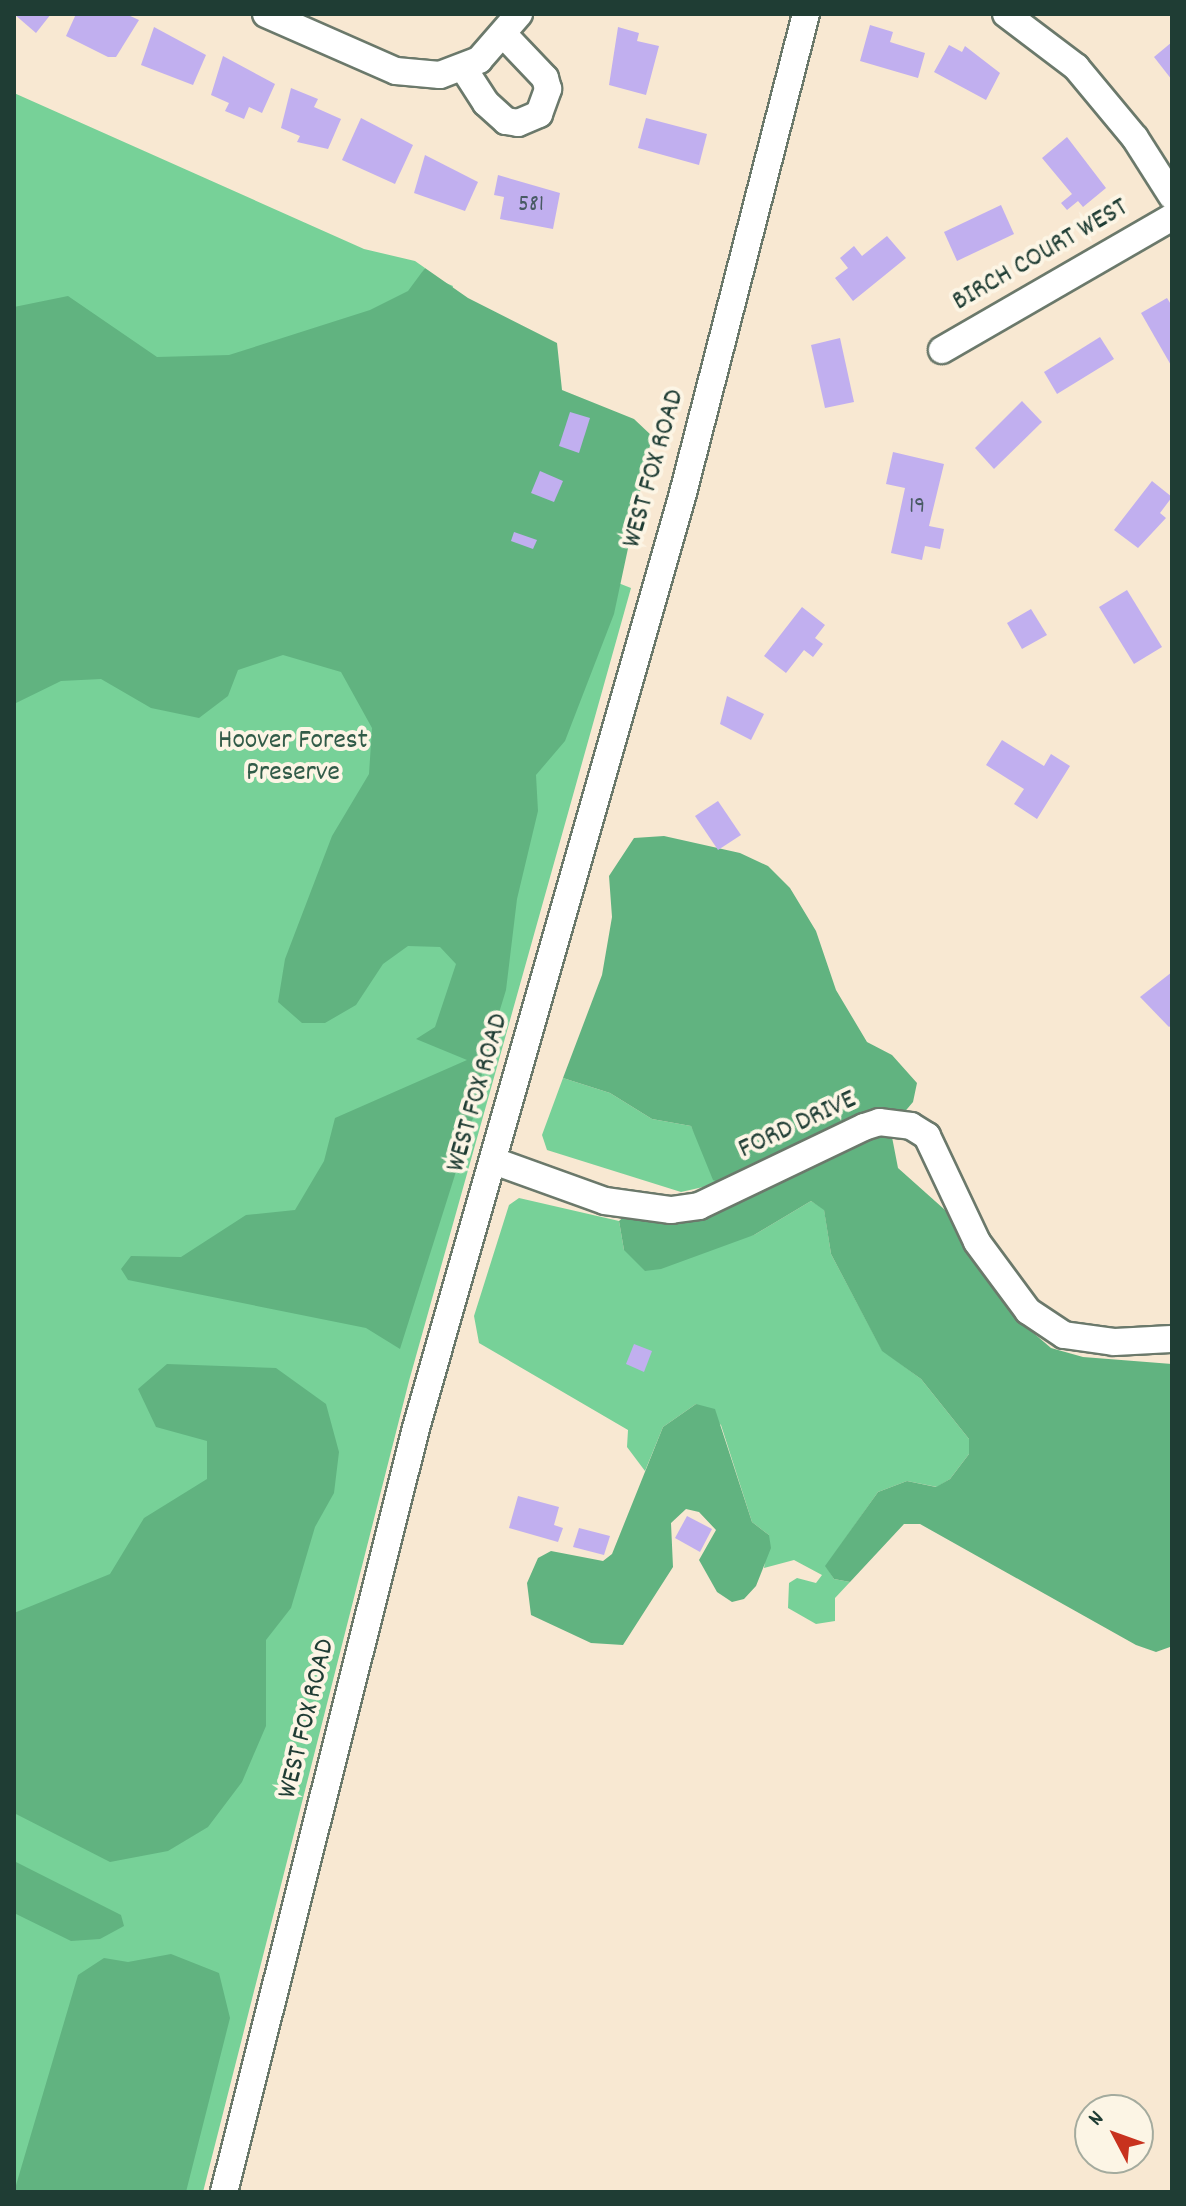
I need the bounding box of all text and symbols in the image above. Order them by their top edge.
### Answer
house number: 581 [518,192,544,220]
street label: BIRCH COURT WEST [947,192,1135,320]
street label: WEST FOX ROAD [616,386,694,552]
house number: 19 [909,494,925,522]
park label: Hoover Forest Preserve [218,725,368,791]
street label: WEST FOX ROAD [440,1010,518,1176]
street label: FORD DRIVE [734,1084,862,1168]
street label: WEST FOX ROAD [272,1636,344,1802]
north arrow [1074,2094,1154,2174]
text: N [1082,2105,1112,2134]

